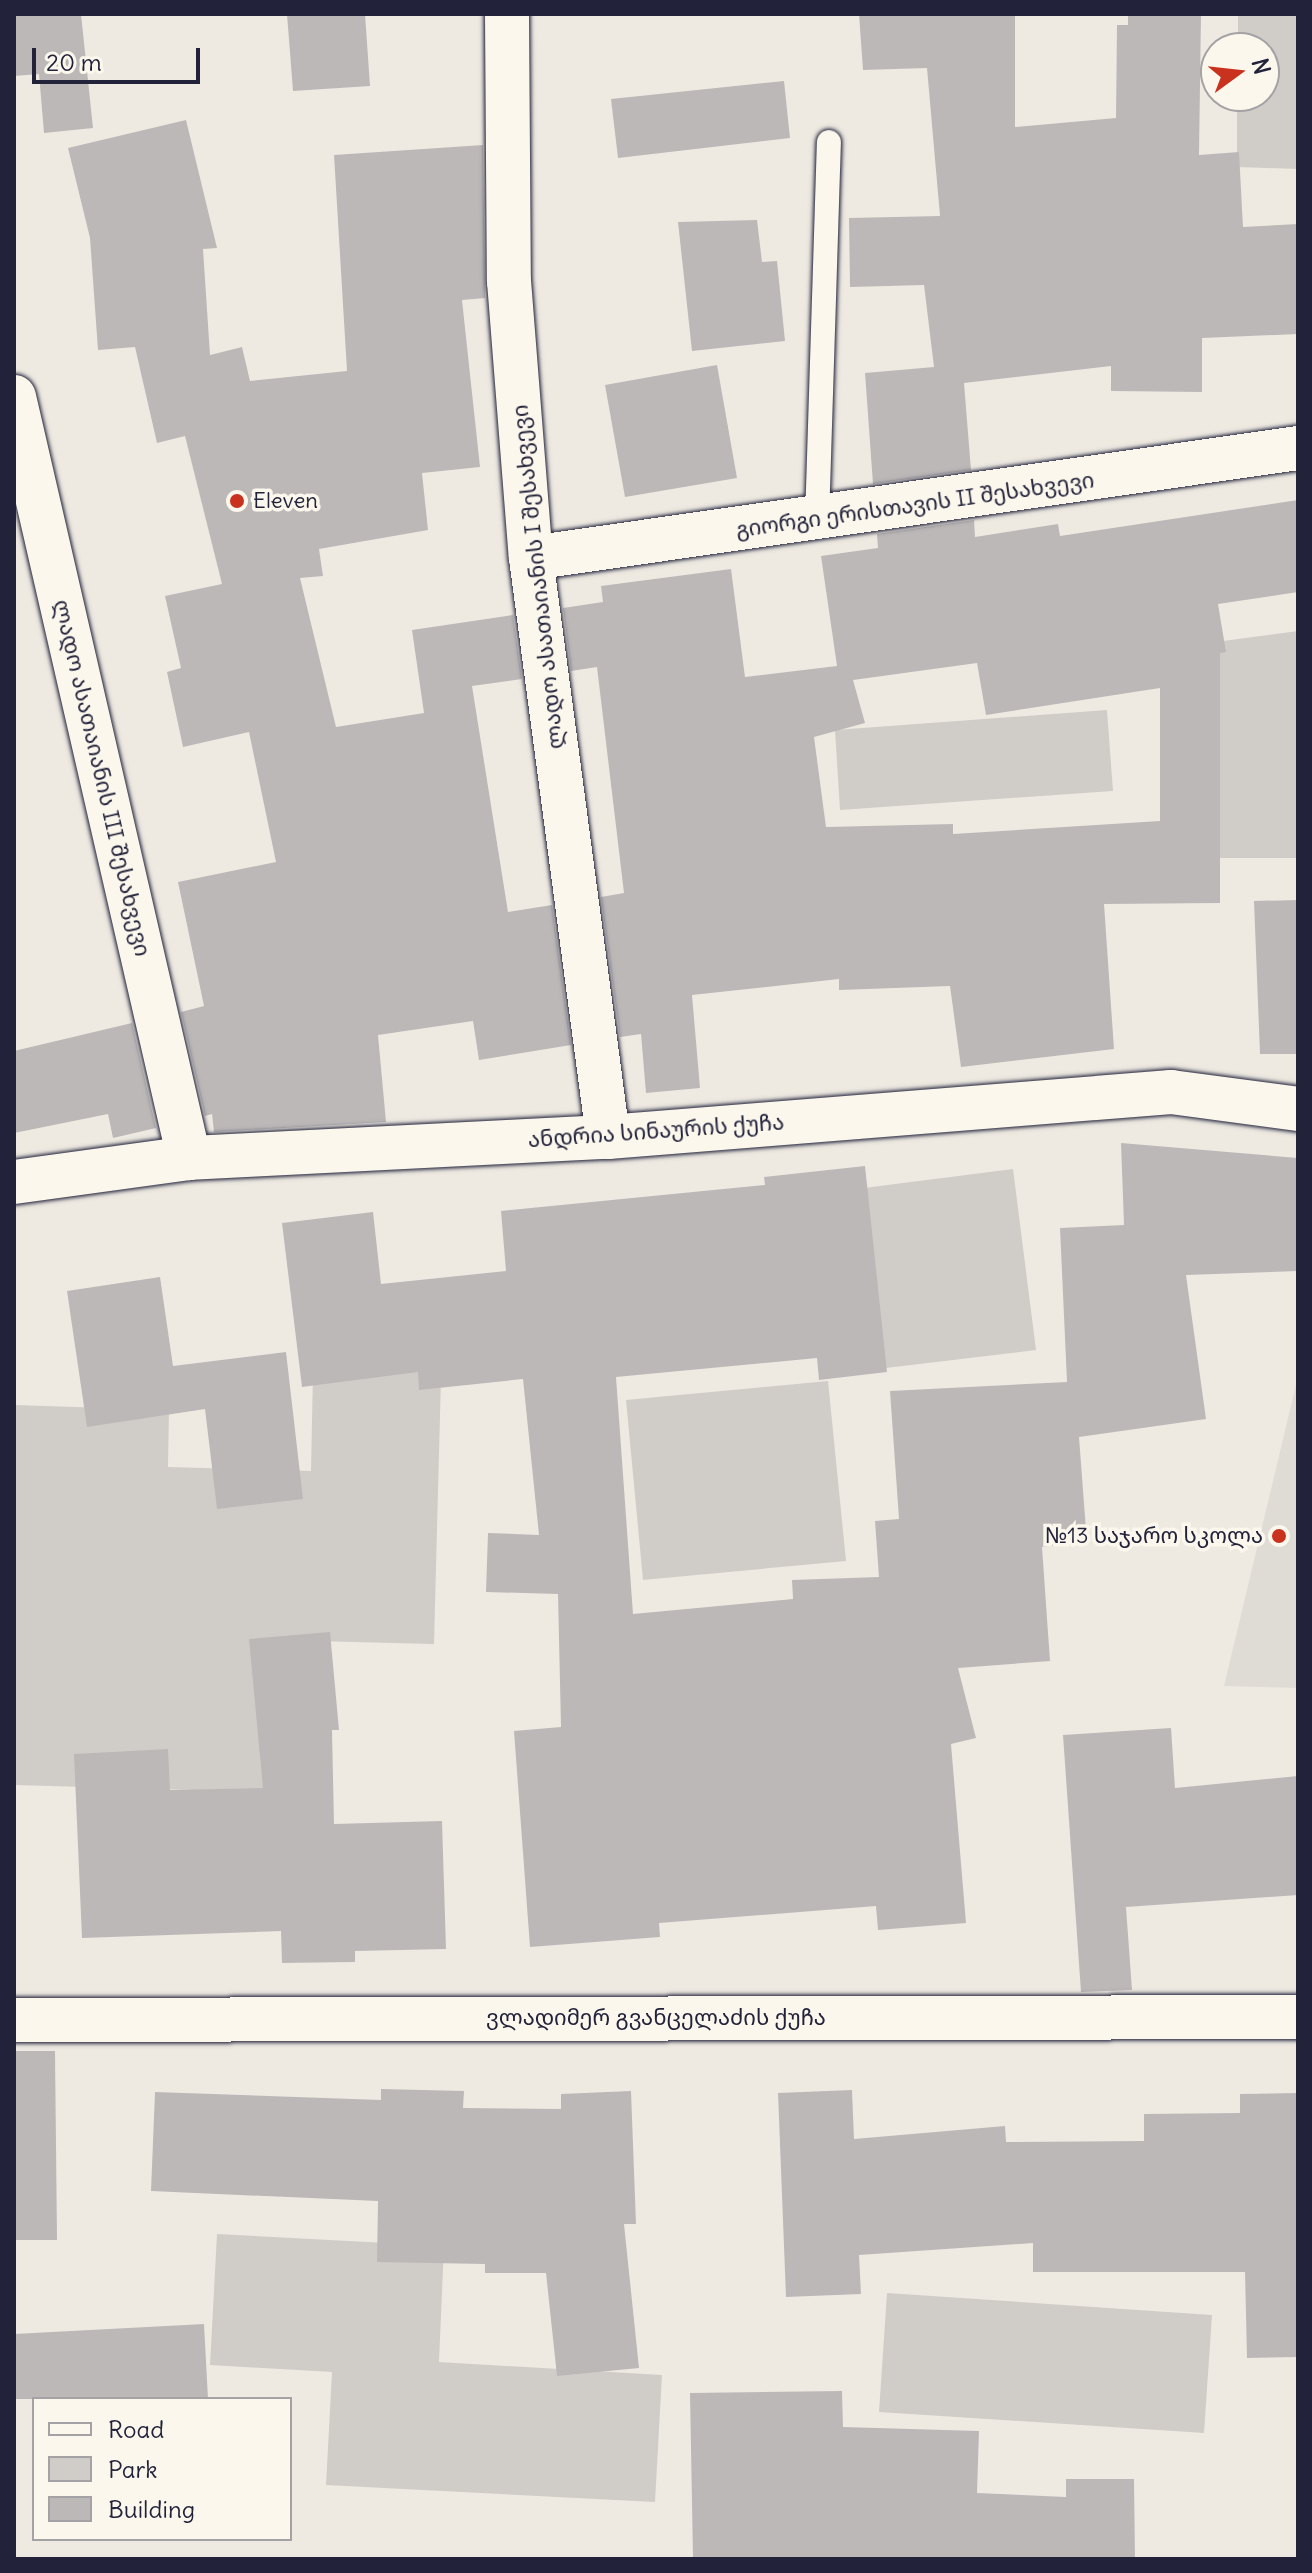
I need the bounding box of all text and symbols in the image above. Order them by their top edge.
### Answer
scale bar [36,32,204,82]
north arrow [1200,32,1280,112]
text: 20 m [46,47,102,77]
text: N [1246,55,1277,77]
street label: ლადო ასათაიანის I შესახვევი [507,403,569,751]
street label: გიორგი ერისთავის II შესახვევი [734,467,1096,543]
place label: Eleven [253,488,318,514]
marker: Eleven [228,492,246,510]
street label: ლადო ასათაიანის III შესახვევი [48,597,156,959]
street label: ანდრია სინაურის ქუჩა [527,1109,785,1153]
place label: №13 საჯარო სკოლა [1045,1523,1263,1549]
marker: №13 საჯარო სკოლა [1270,1527,1288,1545]
street label: ვლადიმერ გვანცელაძის ქუჩა [486,2005,826,2031]
legend [32,2397,292,2541]
text: Road [108,2414,164,2444]
text: Park [108,2454,158,2484]
text: Building [108,2494,195,2524]

